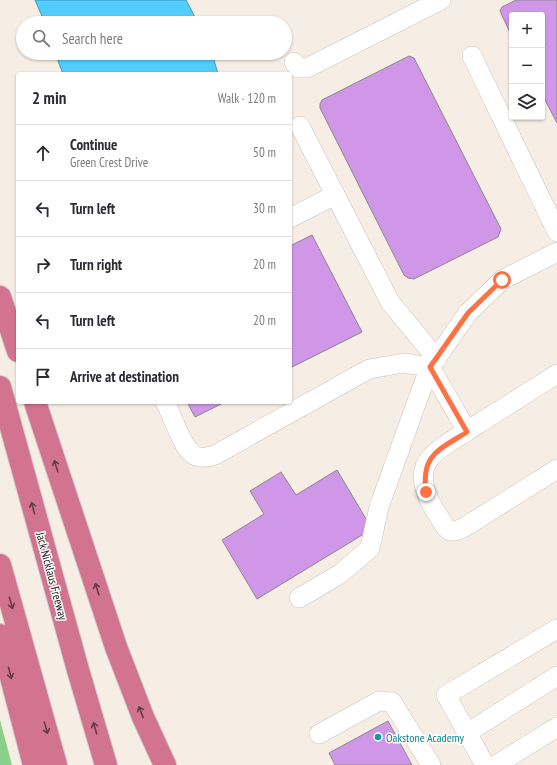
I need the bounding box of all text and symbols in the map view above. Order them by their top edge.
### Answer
map controls [509,12,545,120]
button: + [509,12,545,48]
search box [16,16,292,60]
icon: search [30,27,52,49]
text: Search here [62,29,123,48]
button: − [509,48,545,84]
button: layers [509,84,545,120]
text: 2 min [32,87,66,109]
text: Walk · 120 m [218,90,276,107]
text: Continue [70,135,117,154]
icon: ahead [32,142,54,164]
text: 50 m [253,144,276,161]
text: Green Crest Drive [70,154,148,171]
icon: left [32,198,54,220]
text: Turn left [70,199,115,218]
text: 30 m [253,200,276,217]
icon: right [32,254,54,276]
text: Turn right [70,255,122,274]
text: 20 m [253,256,276,273]
route start [493,271,511,289]
icon: left [32,310,54,332]
text: Turn left [70,311,115,330]
text: 20 m [253,312,276,329]
icon: arrive [32,366,54,388]
text: Arrive at destination [70,367,179,386]
one-way arrow [52,460,60,472]
route end [417,483,435,501]
one-way arrow [29,502,37,515]
street label: Jack Nicklaus Freeway [33,529,71,622]
one-way arrow [93,584,101,596]
one-way arrow [8,596,15,609]
one-way arrow [7,666,14,679]
one-way arrow [136,706,144,718]
one-way arrow [43,721,50,734]
one-way arrow [91,721,98,734]
place label: Oakstone Academy [386,730,465,745]
marker: Oakstone Academy [373,732,383,742]

